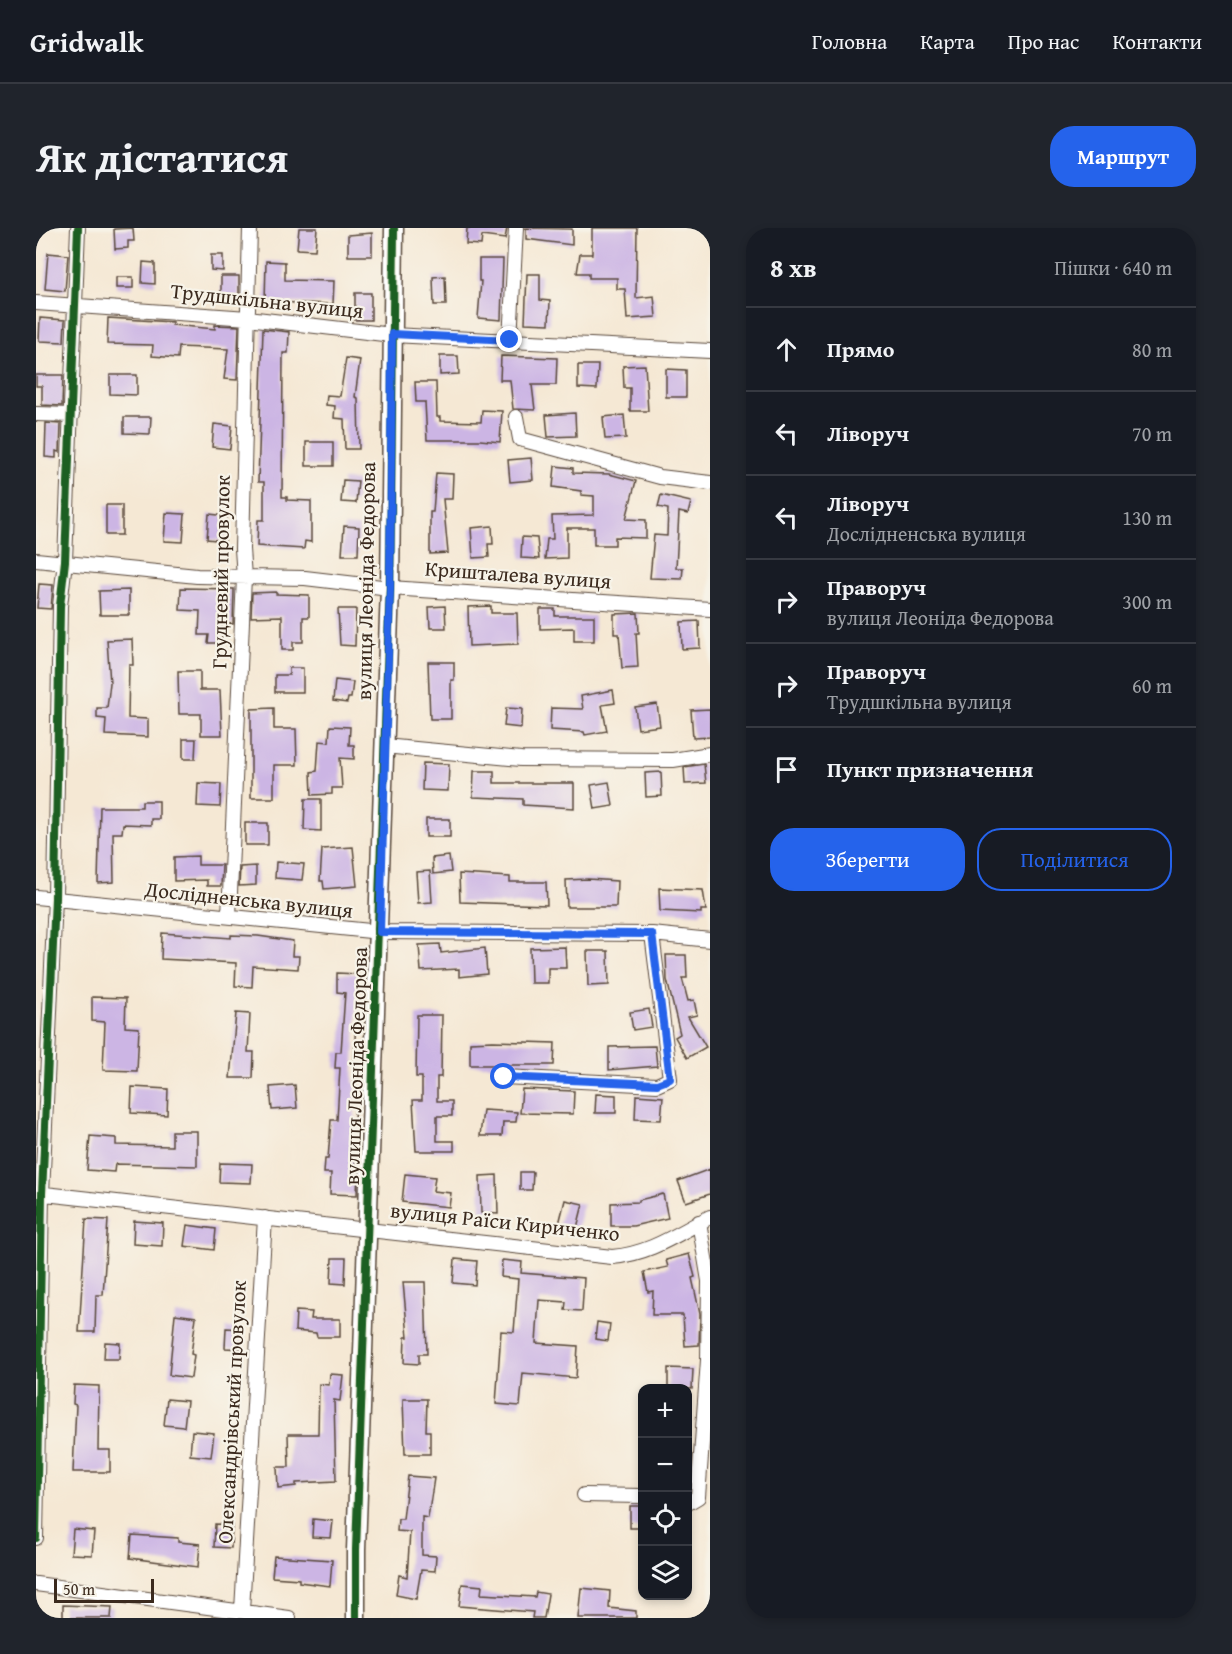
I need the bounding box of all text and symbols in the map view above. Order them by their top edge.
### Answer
text: Gridwalk [30,21,143,62]
text: Головна [812,26,887,57]
text: Карта [920,26,975,57]
text: Про нас [1008,26,1079,57]
text: Контакти [1112,26,1202,57]
text: Як дістатися [36,126,288,187]
button: Маршрут [1050,126,1196,187]
text: 8 хв [770,248,817,287]
text: Пішки · 640 m [1054,253,1172,282]
street label: Трудшкільна вулиця [169,275,365,326]
route end [496,326,522,352]
icon: ahead [770,333,803,366]
text: Прямо [827,333,894,365]
text: 80 m [1132,335,1172,364]
icon: left [770,417,803,450]
text: Ліворуч [827,417,909,449]
text: 70 m [1132,419,1172,448]
street label: вулиця Леоніда Федорова [348,462,383,700]
street label: Грудневий провулок [203,475,238,669]
text: Ліворуч [827,487,909,519]
icon: left [770,501,803,534]
text: 130 m [1122,503,1172,532]
text: Дослідненська вулиця [827,519,1026,548]
street label: Кришталева вулиця [424,553,613,596]
text: Праворуч [827,571,926,603]
icon: right [770,585,803,618]
text: 300 m [1122,587,1172,616]
text: вулиця Леоніда Федорова [827,603,1054,632]
text: Праворуч [827,655,926,687]
icon: right [770,669,803,702]
text: 60 m [1132,671,1172,700]
text: Трудшкільна вулиця [827,687,1012,716]
icon: arrive [770,753,803,786]
text: Пункт призначення [827,753,1033,785]
button: Зберегти [770,828,965,891]
button: Поділитися [977,828,1172,891]
street label: Дослідненська вулиця [143,873,355,926]
street label: вулиця Леоніда Федорова [336,946,375,1186]
route start [490,1063,516,1089]
street label: вулиця Раїси Кириченко [389,1194,621,1249]
street label: Олександрівський провулок [209,1280,254,1544]
map controls [638,1384,692,1600]
button: + [638,1384,692,1438]
button: − [638,1438,692,1492]
button: locate [638,1492,692,1546]
button: layers [638,1546,692,1600]
scale bar [54,1576,154,1604]
text: 50 m [63,1577,95,1601]

